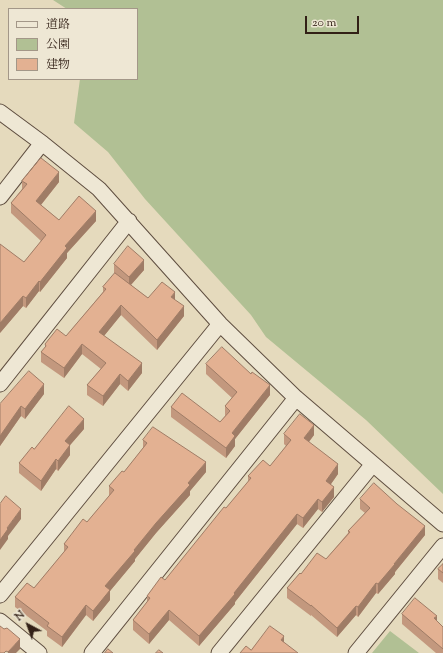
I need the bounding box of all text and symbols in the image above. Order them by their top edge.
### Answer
legend [8,8,138,80]
scale bar [307,8,361,34]
text: 20 m [312,14,336,32]
text: 道路 [46,16,70,34]
text: 公園 [46,36,70,54]
text: 建物 [46,56,70,74]
north arrow [8,605,48,645]
text: N [12,607,29,625]

